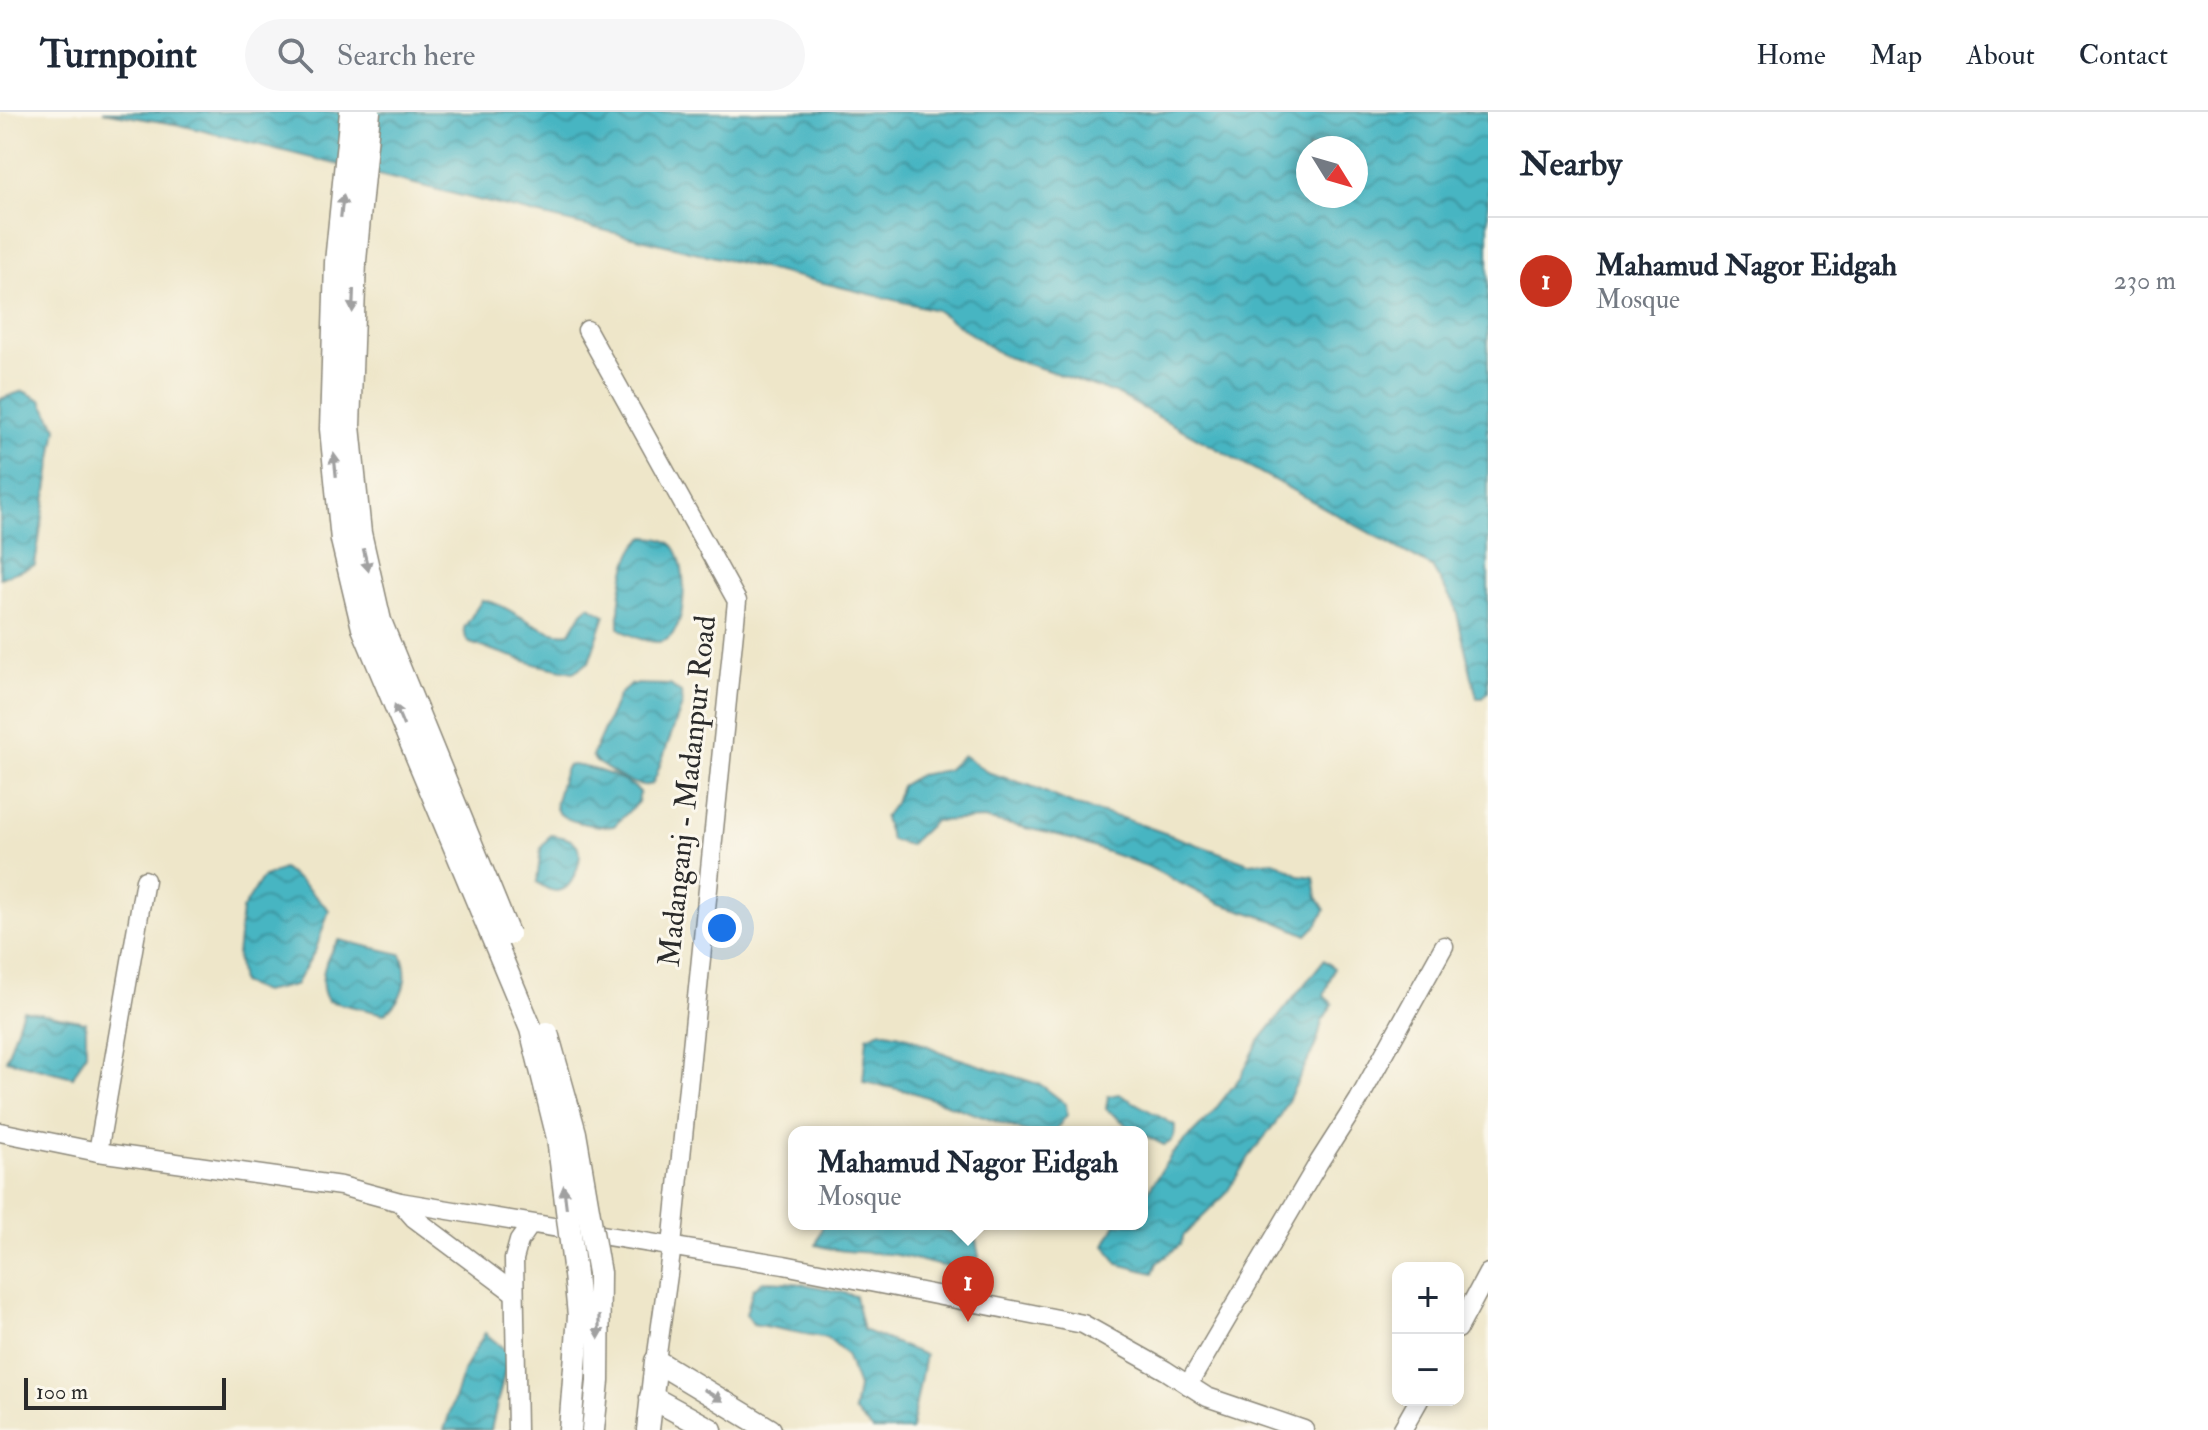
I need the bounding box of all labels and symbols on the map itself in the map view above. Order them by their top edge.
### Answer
north arrow [1296,136,1368,208]
one-way arrow [336,193,349,218]
one-way arrow [347,289,360,314]
one-way arrow [328,452,341,477]
one-way arrow [360,548,373,573]
street label: Madanganj - Madanpur Road [651,613,724,968]
one-way arrow [393,703,406,727]
your location [702,908,742,948]
one-way arrow [558,1184,571,1209]
pin: 1 [942,1256,994,1322]
one-way arrow [592,1315,605,1340]
scale bar [24,1374,226,1410]
one-way arrow [702,1388,724,1402]

